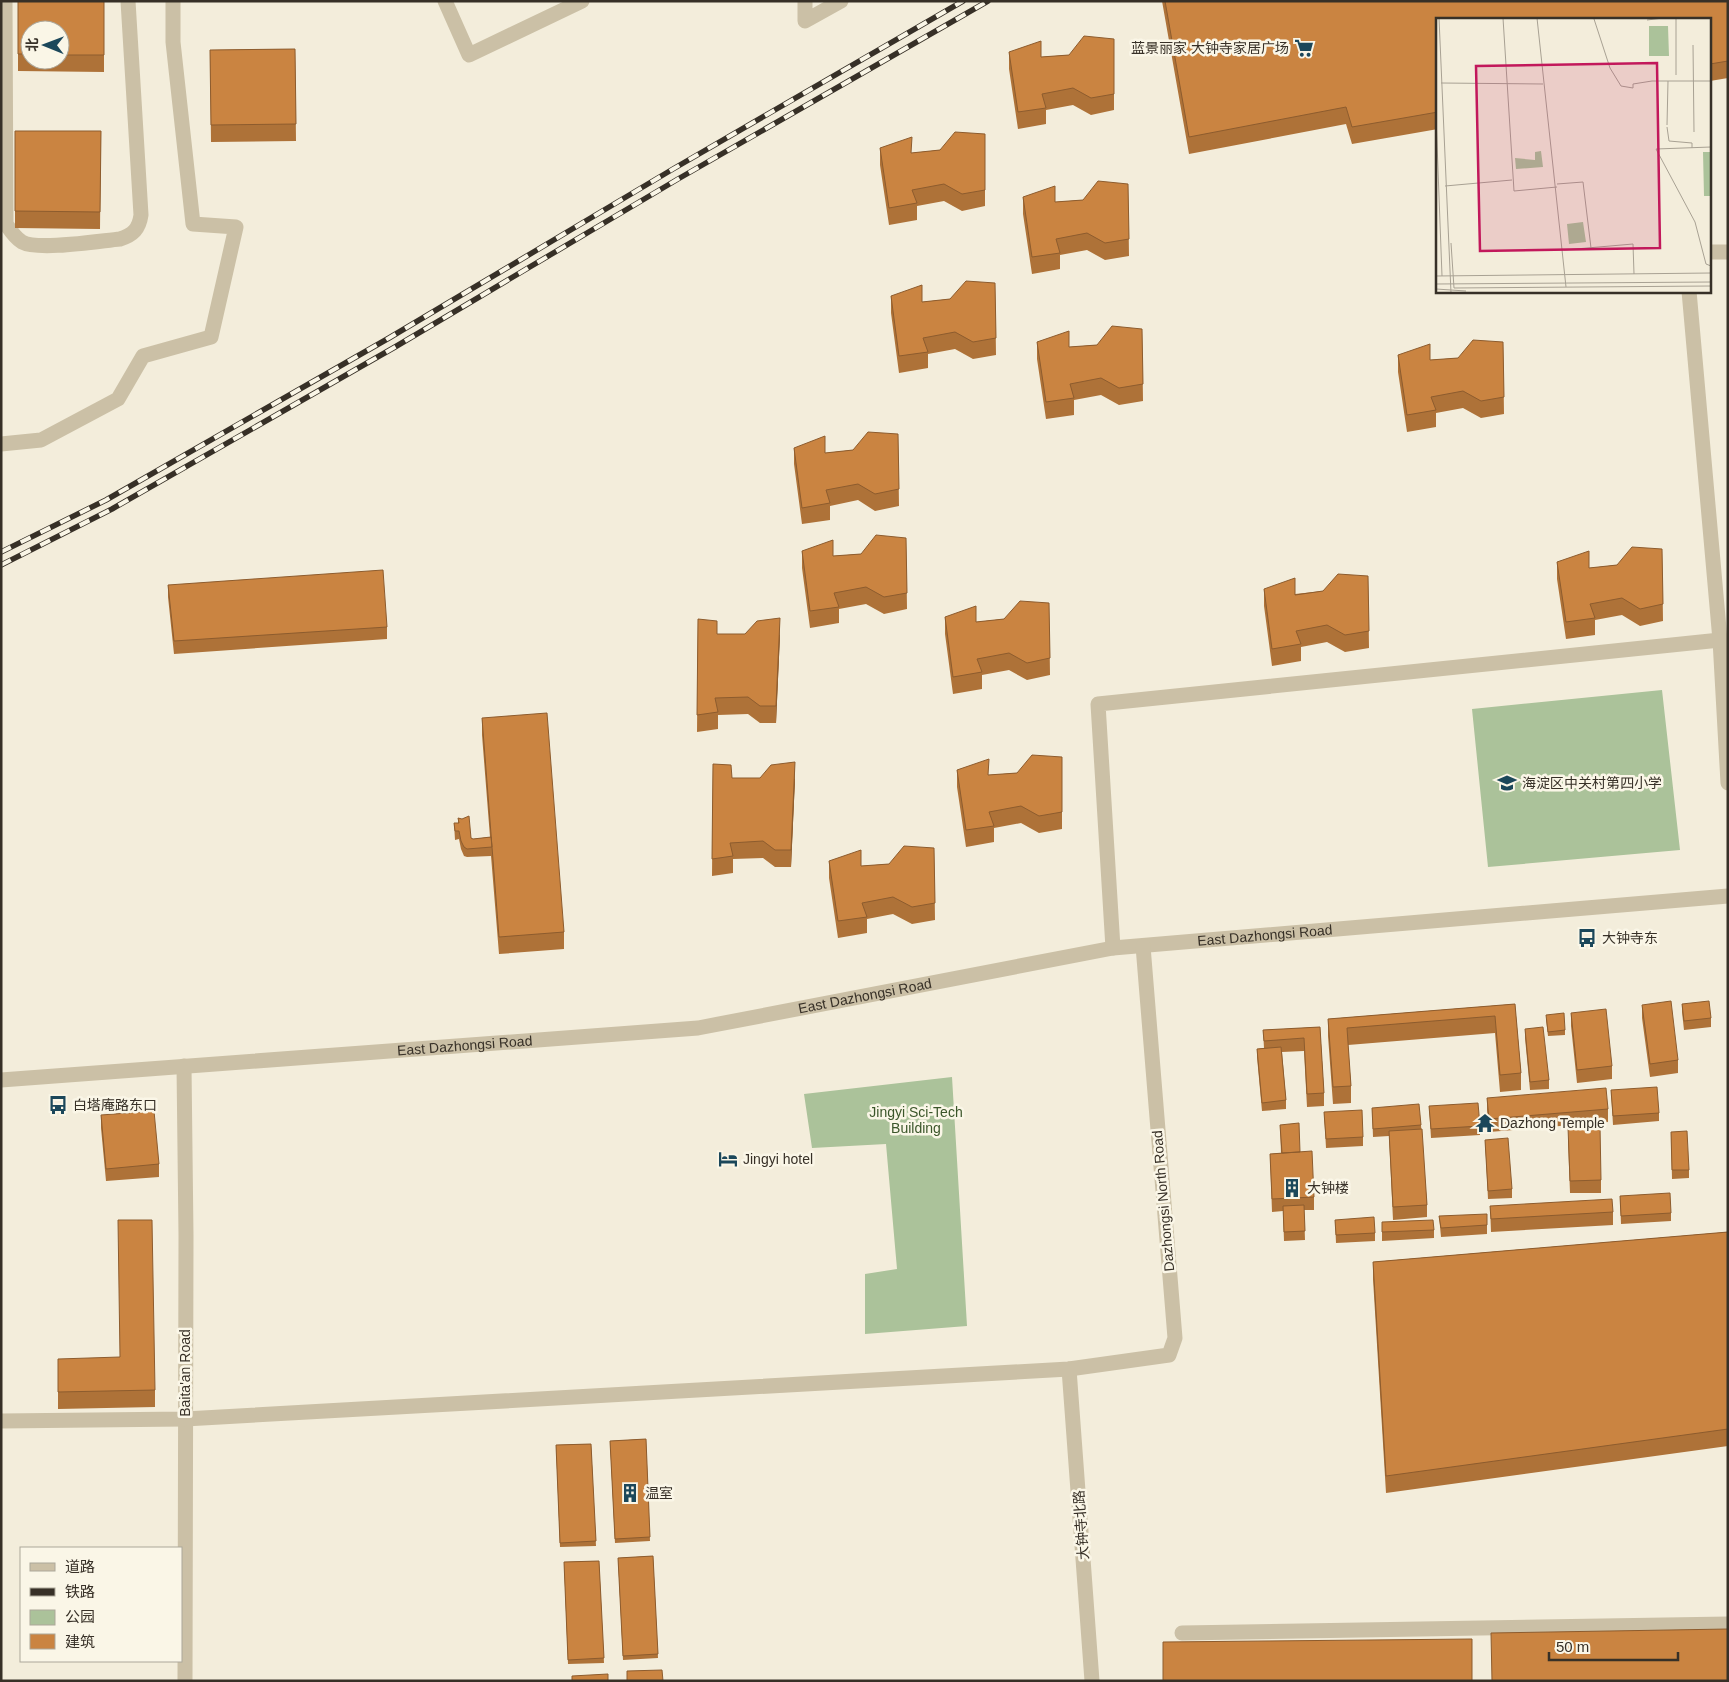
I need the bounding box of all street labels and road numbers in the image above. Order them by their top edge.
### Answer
street label: East Dazhongsi Road [1197,921,1333,949]
street label: East Dazhongsi Road [797,975,933,1016]
street label: East Dazhongsi Road [397,1032,533,1058]
street label: Dazhongsi North Road [1149,1130,1177,1272]
street label: Baita'an Road [177,1329,193,1417]
street label: 大钟寺北路 [1071,1490,1091,1560]

